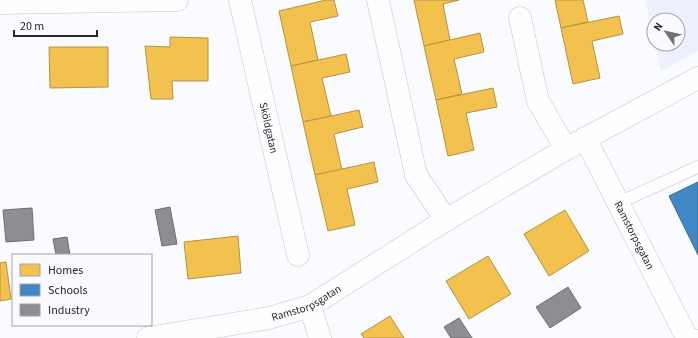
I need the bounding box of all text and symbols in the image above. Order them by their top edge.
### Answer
scale bar [14,12,97,38]
north arrow [646,12,686,52]
text: 20 m [20,18,44,35]
text: N [650,19,666,34]
street label: Sköldgatan [256,101,282,155]
street label: Ramstorpsgatan [610,198,658,272]
legend [12,254,152,326]
text: Homes [48,262,83,279]
street label: Ramstorpsgatan [270,281,344,325]
text: Schools [48,282,88,299]
text: Industry [48,302,90,319]

